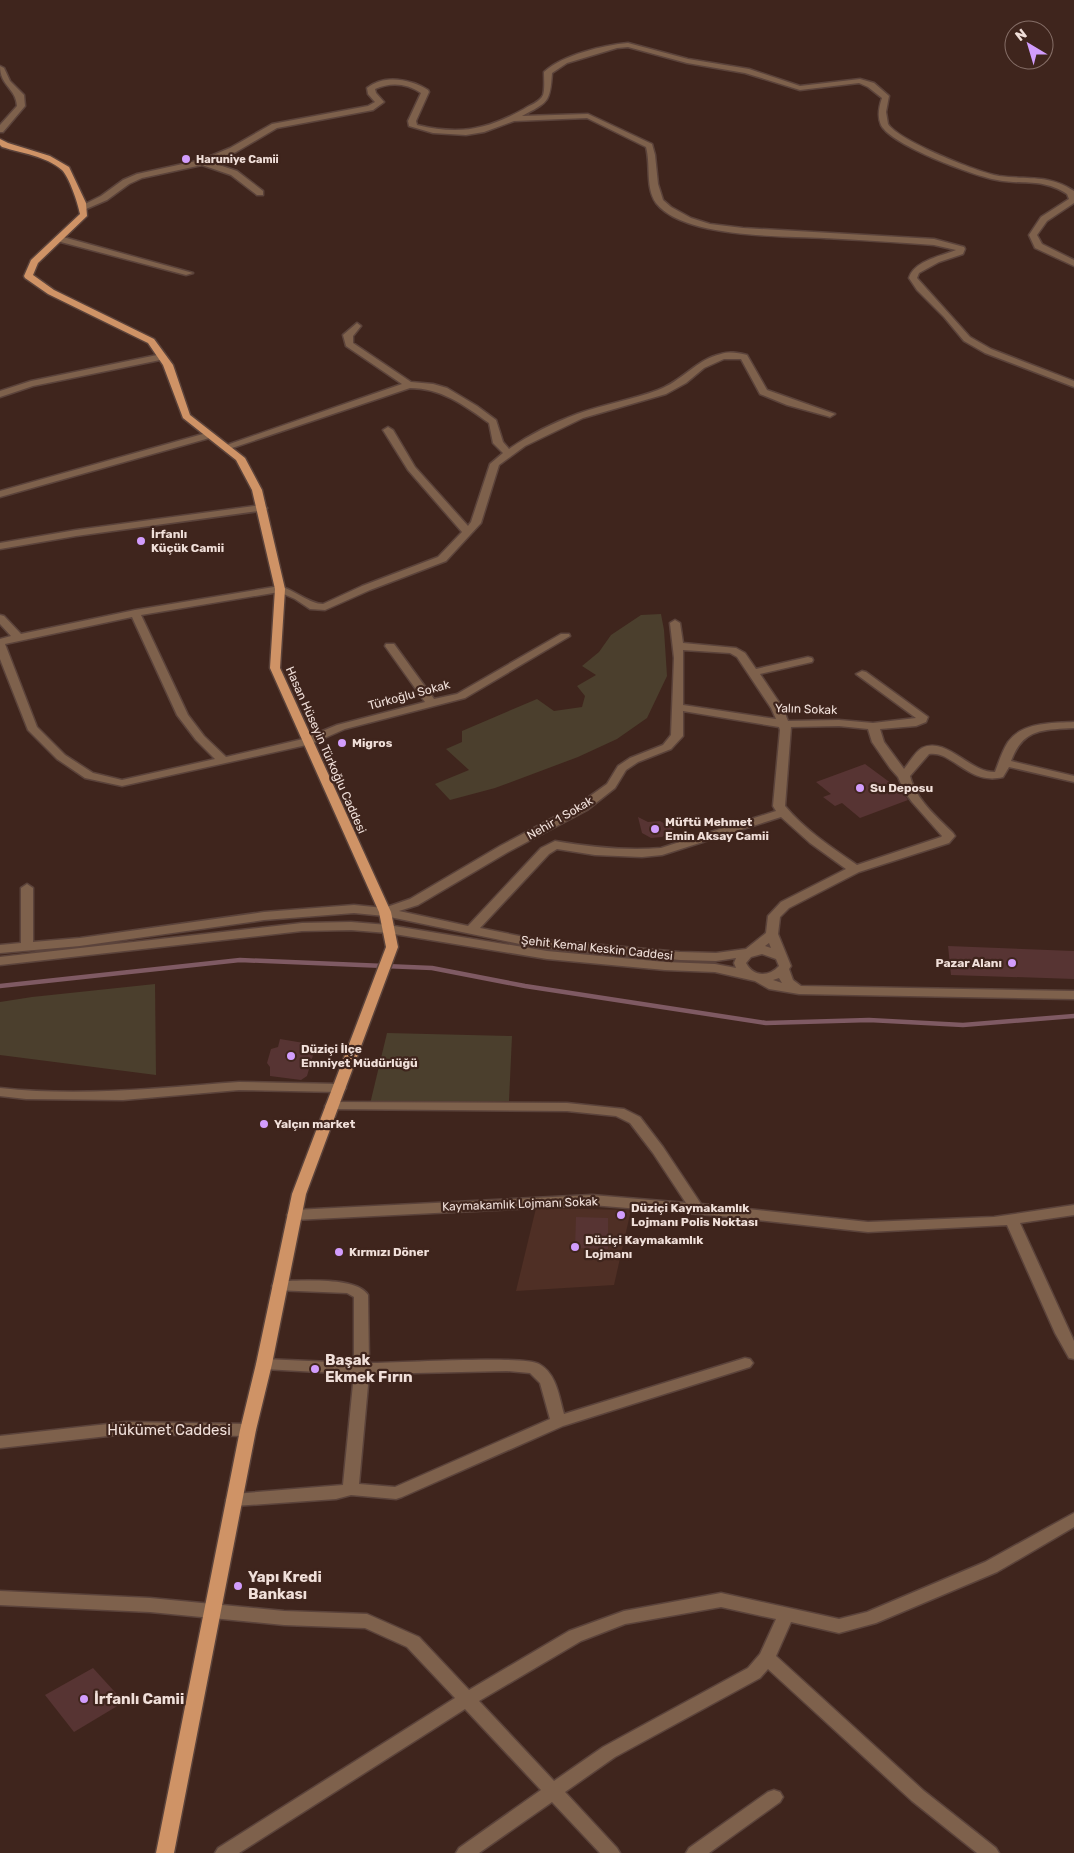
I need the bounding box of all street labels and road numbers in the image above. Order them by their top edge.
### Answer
street label: Hasan Hüseyin Türkoğlu Caddesi [283,664,369,836]
street label: Türkoğlu Sokak [367,677,452,713]
street label: Yalın Sokak [775,701,838,717]
street label: Nehir 1 Sokak [525,793,596,843]
street label: Şehit Kemal Keskin Caddesi [520,933,674,963]
street label: Kaymakamlık Lojmanı Sokak [442,1194,599,1214]
street label: Hükümet Caddesi [107,1421,231,1439]

